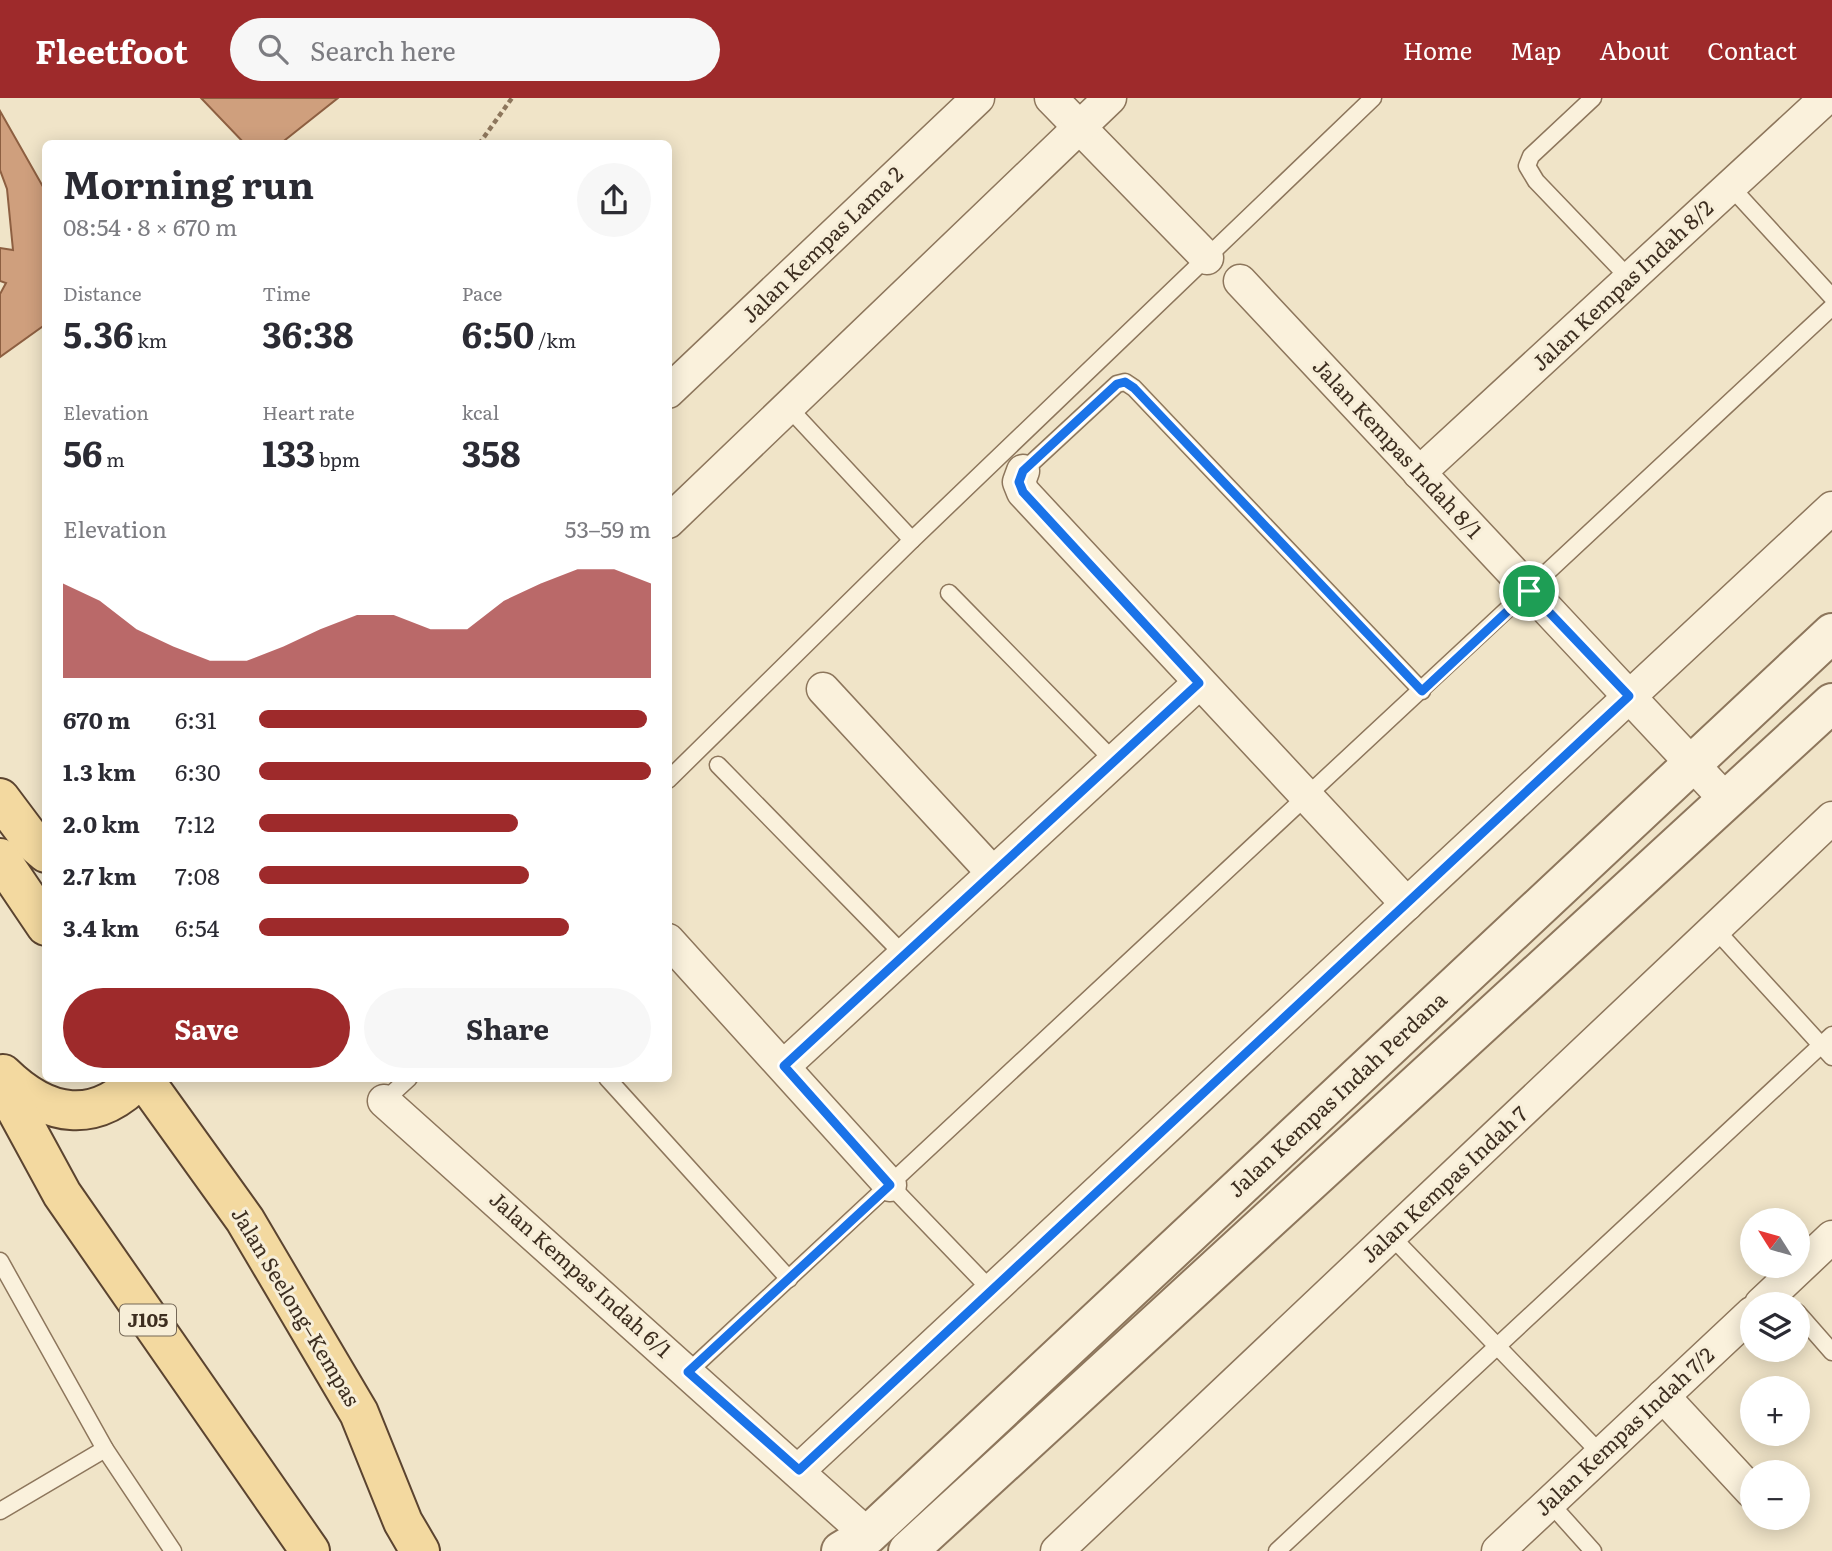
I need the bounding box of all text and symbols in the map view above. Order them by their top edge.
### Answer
search box [230,18,720,81]
text: Fleetfoot [35,25,188,74]
icon: search [254,30,292,68]
text: Search here [310,30,456,69]
text: Home [1403,32,1472,67]
text: Map [1510,32,1561,67]
text: About [1599,32,1669,67]
text: Contact [1707,32,1797,67]
text: Morning run [63,154,314,211]
street label: Jalan Kempas Lama 2 [734,158,909,328]
button: share [577,163,651,237]
street label: Jalan Kempas Indah 8/2 [1524,192,1719,377]
text: 08:54 · 8 × 670 m [63,209,237,243]
text: Distance [63,279,142,307]
text: Time [262,279,311,307]
text: Pace [462,279,502,307]
text: 5.36 [63,307,134,359]
text: 36:38 [262,307,354,359]
text: 6:50 [462,307,534,359]
text: km [134,326,167,354]
text: /km [534,326,576,354]
street label: Jalan Kempas Indah 8/1 [1307,350,1491,545]
text: Elevation [63,398,149,426]
text: Heart rate [262,398,355,426]
text: kcal [462,398,499,426]
text: 56 [63,426,102,478]
text: 133 [262,426,315,478]
text: 358 [462,426,521,478]
text: m [102,445,125,473]
text: bpm [315,445,360,473]
text: Elevation [63,511,167,545]
text: 53–59 m [565,511,651,545]
pin [1499,561,1559,621]
icon: arrive [1510,572,1548,610]
text: 670 m [63,702,131,736]
text: 6:31 [175,702,217,736]
text: 1.3 km [63,754,136,788]
text: 6:30 [175,754,221,788]
text: 2.0 km [63,806,140,840]
text: 7:12 [175,806,215,840]
text: 2.7 km [63,858,137,892]
text: 7:08 [175,858,220,892]
text: 3.4 km [63,910,140,944]
text: 6:54 [175,910,219,944]
street label: Jalan Kempas Indah Perdana [1220,983,1453,1203]
button: Save [63,988,350,1068]
button: Share [364,988,651,1068]
street label: Jalan Kempas Indah 7 [1353,1097,1534,1269]
street label: Jalan Kempas Indah 6/1 [484,1183,680,1364]
street label: Jalan Seelong–Kempas [225,1200,369,1411]
north arrow [1740,1208,1810,1278]
map controls [1740,1208,1810,1530]
button: layers [1740,1292,1810,1362]
road number: J105 [120,1304,176,1336]
street label: Jalan Kempas Indah 7/2 [1527,1339,1720,1522]
button: + [1740,1376,1810,1446]
button: − [1740,1460,1810,1530]

